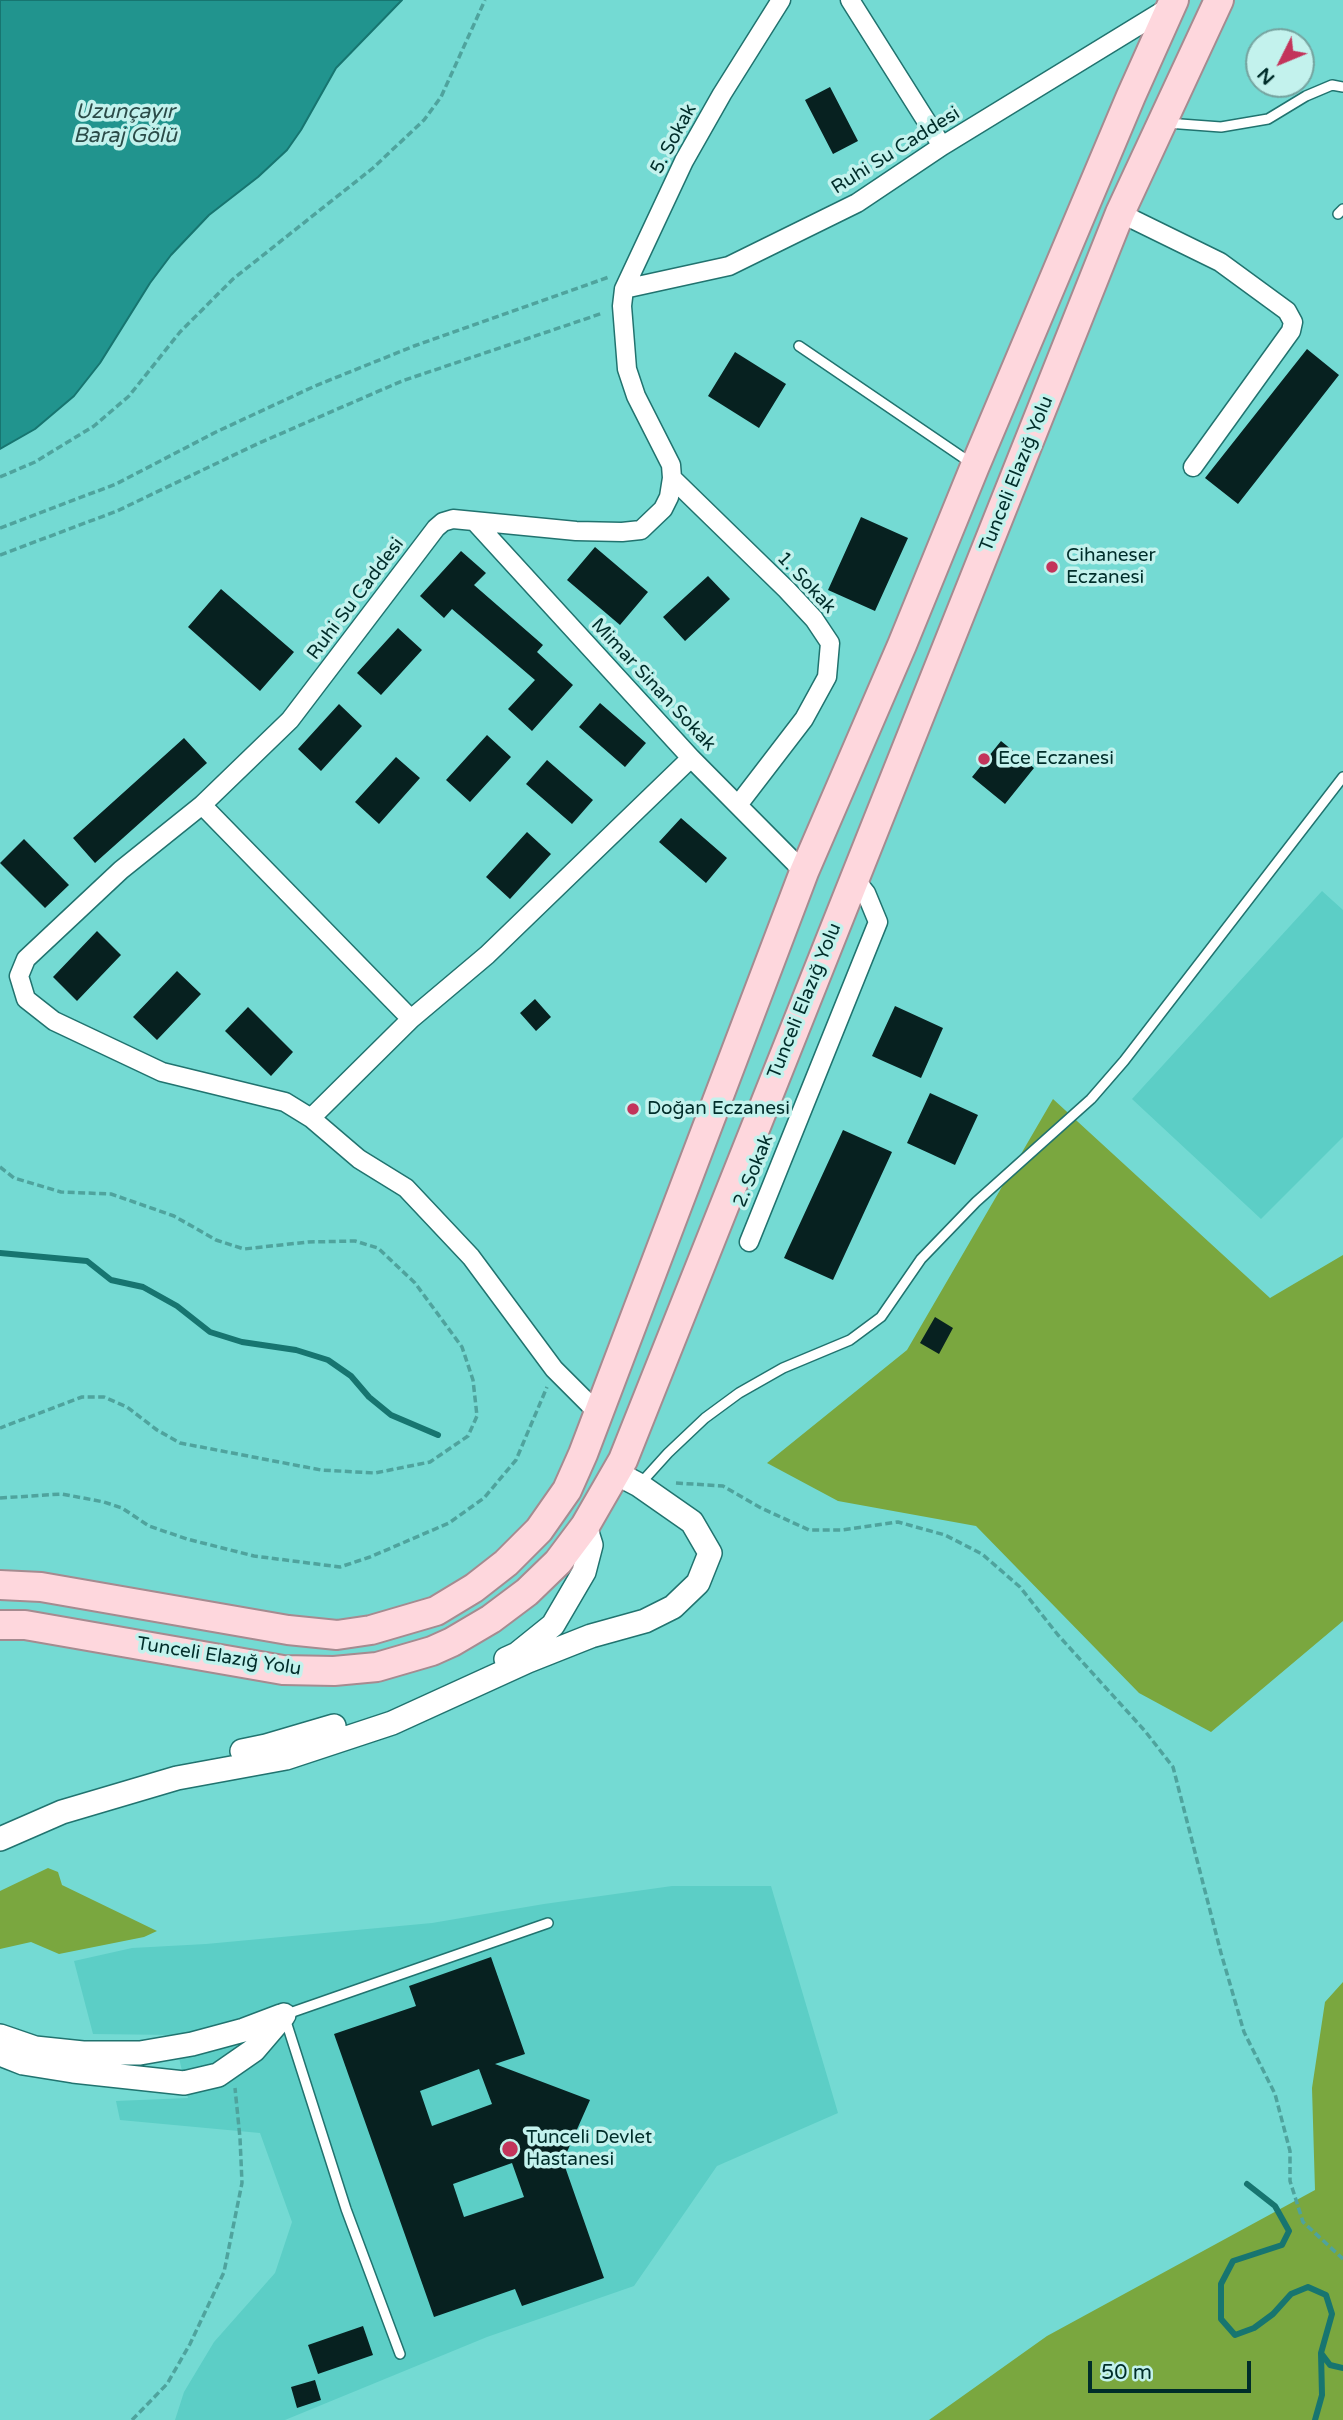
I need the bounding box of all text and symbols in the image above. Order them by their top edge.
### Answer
north arrow [1245,28,1315,98]
text: N [1253,63,1279,89]
water label: Uzunçayır Baraj Gölü [73,99,177,149]
street label: 5. Sokak [646,100,702,178]
street label: Ruhi Su Caddesi [828,102,964,200]
street label: Tunceli Elazığ Yolu [975,393,1059,555]
street label: Ruhi Su Caddesi [303,533,409,665]
place label: Cihaneser Eczanesi [1066,545,1156,589]
street label: 1. Sokak [772,547,840,619]
marker: Cihaneser Eczanesi [1044,559,1060,575]
street label: Mimar Sinan Sokak [586,614,720,756]
place label: Ece Eczanesi [998,748,1114,770]
marker: Ece Eczanesi [976,751,992,767]
street label: Tunceli Elazığ Yolu [763,920,847,1082]
place label: Doğan Eczanesi [647,1098,790,1120]
marker: Doğan Eczanesi [625,1101,641,1117]
street label: 2. Sokak [729,1131,779,1211]
street label: Tunceli Elazığ Yolu [135,1633,303,1681]
place label: Tunceli Devlet Hastanesi [526,2127,652,2171]
marker: Tunceli Devlet Hastanesi [500,2139,520,2159]
scale bar [1091,2346,1254,2390]
text: 50 m [1101,2360,1152,2385]

